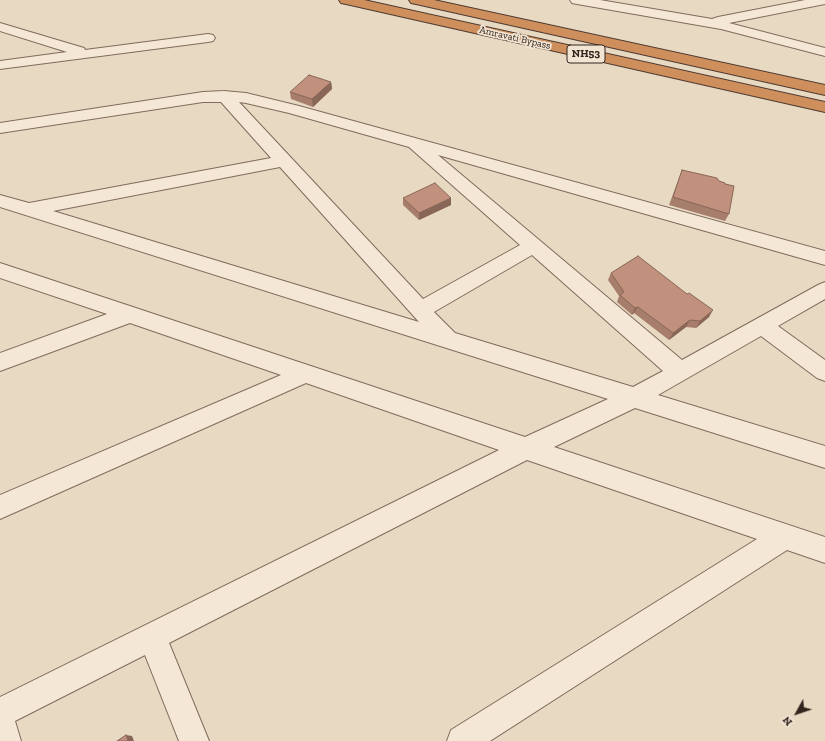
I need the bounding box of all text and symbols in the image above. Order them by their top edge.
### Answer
street label: Amravati Bypass [478,24,552,52]
road number: NH53 [567,45,605,63]
north arrow [777,693,817,733]
text: N [780,714,795,728]

